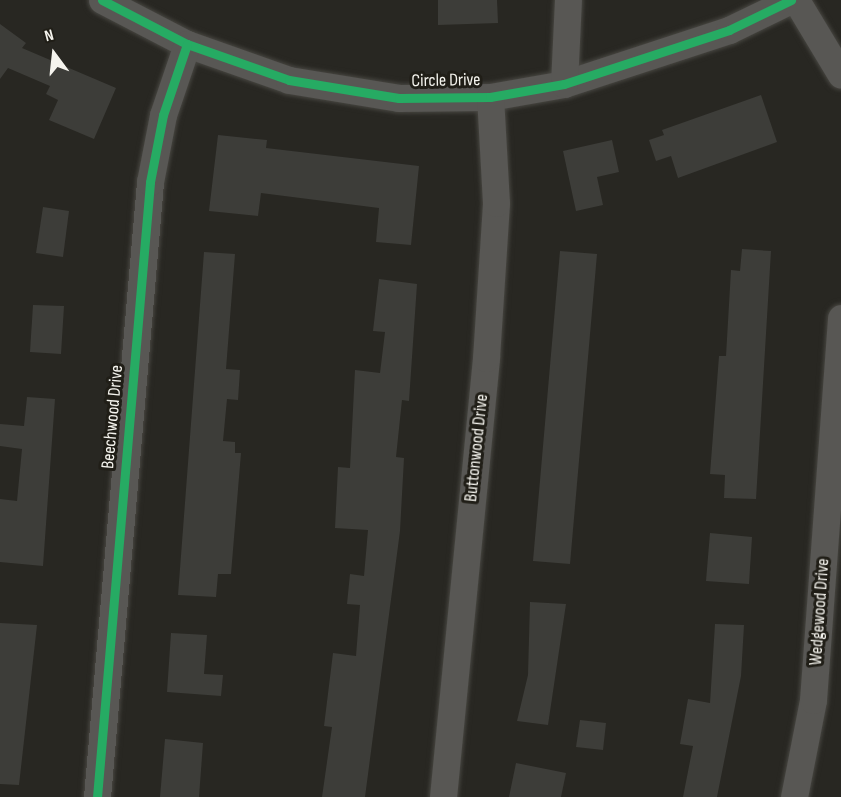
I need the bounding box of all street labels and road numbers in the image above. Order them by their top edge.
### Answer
street label: Circle Drive [411,70,481,92]
street label: Beechwood Drive [98,364,128,470]
street label: Buttonwood Drive [461,393,493,503]
street label: Wedgewood Drive [805,558,835,666]

